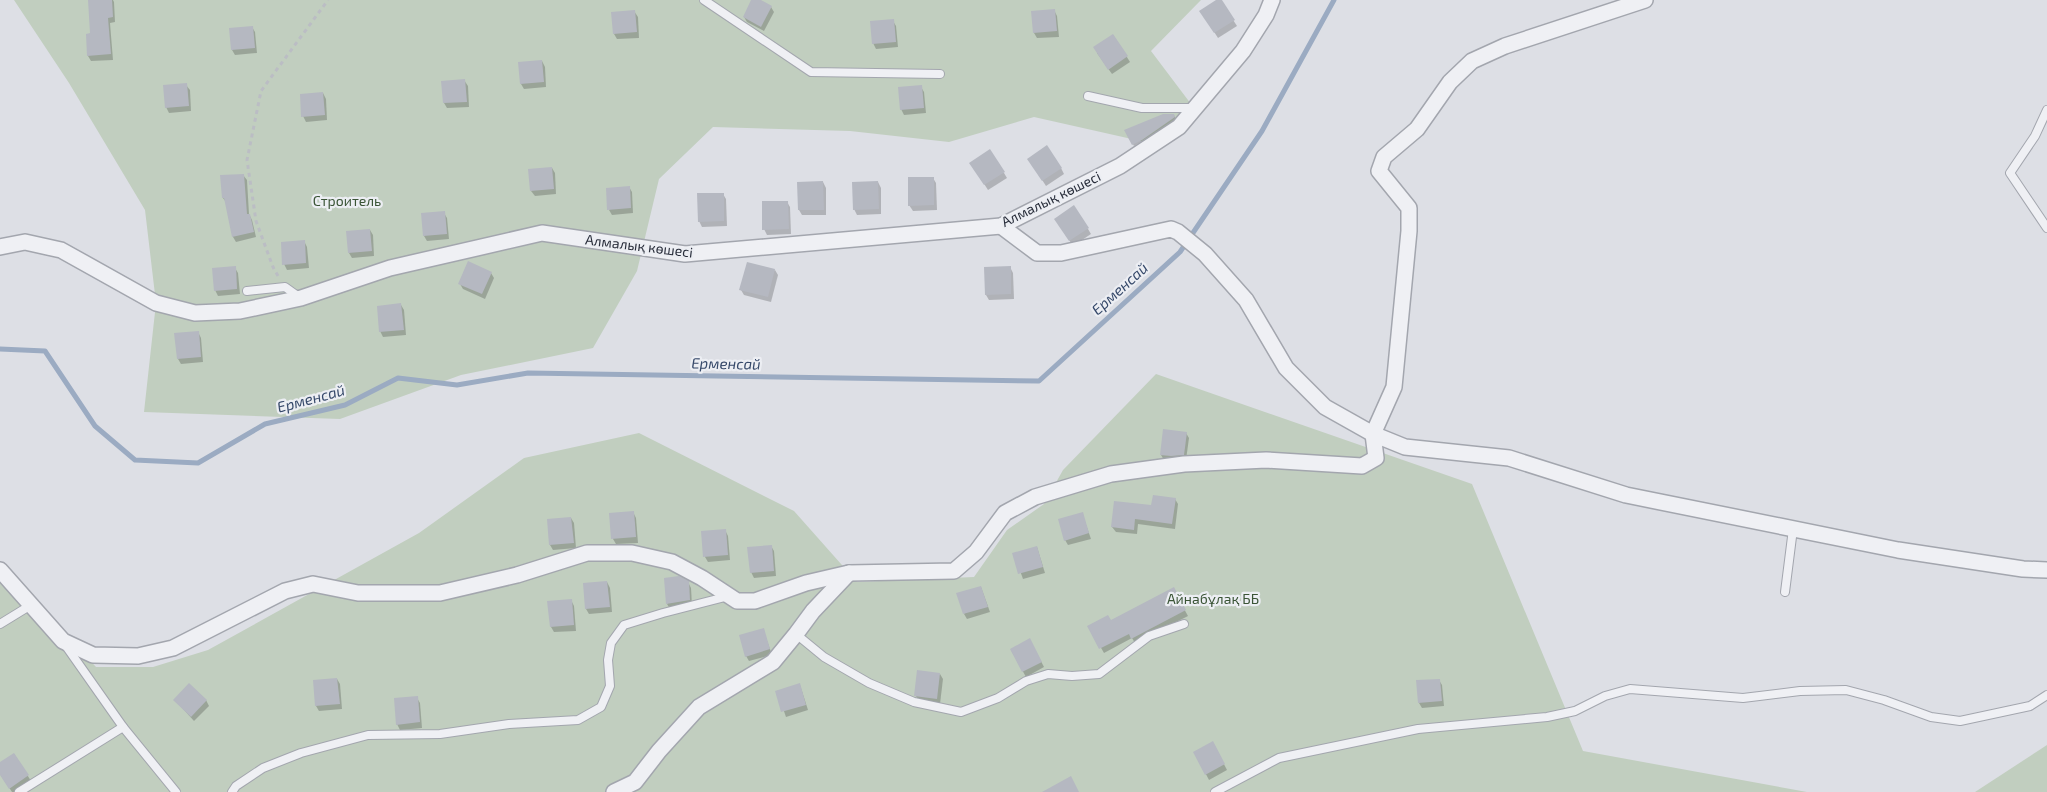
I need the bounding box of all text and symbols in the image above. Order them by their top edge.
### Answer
street label: Алмалық көшесі [998,167,1103,230]
park label: Строитель [313,192,381,209]
street label: Алмалық көшесі [584,230,694,261]
water label: Ерменсай [1088,258,1151,318]
water label: Ерменсай [691,353,761,373]
water label: Ерменсай [275,380,347,416]
park label: Айнабұлақ ББ [1167,590,1259,607]

